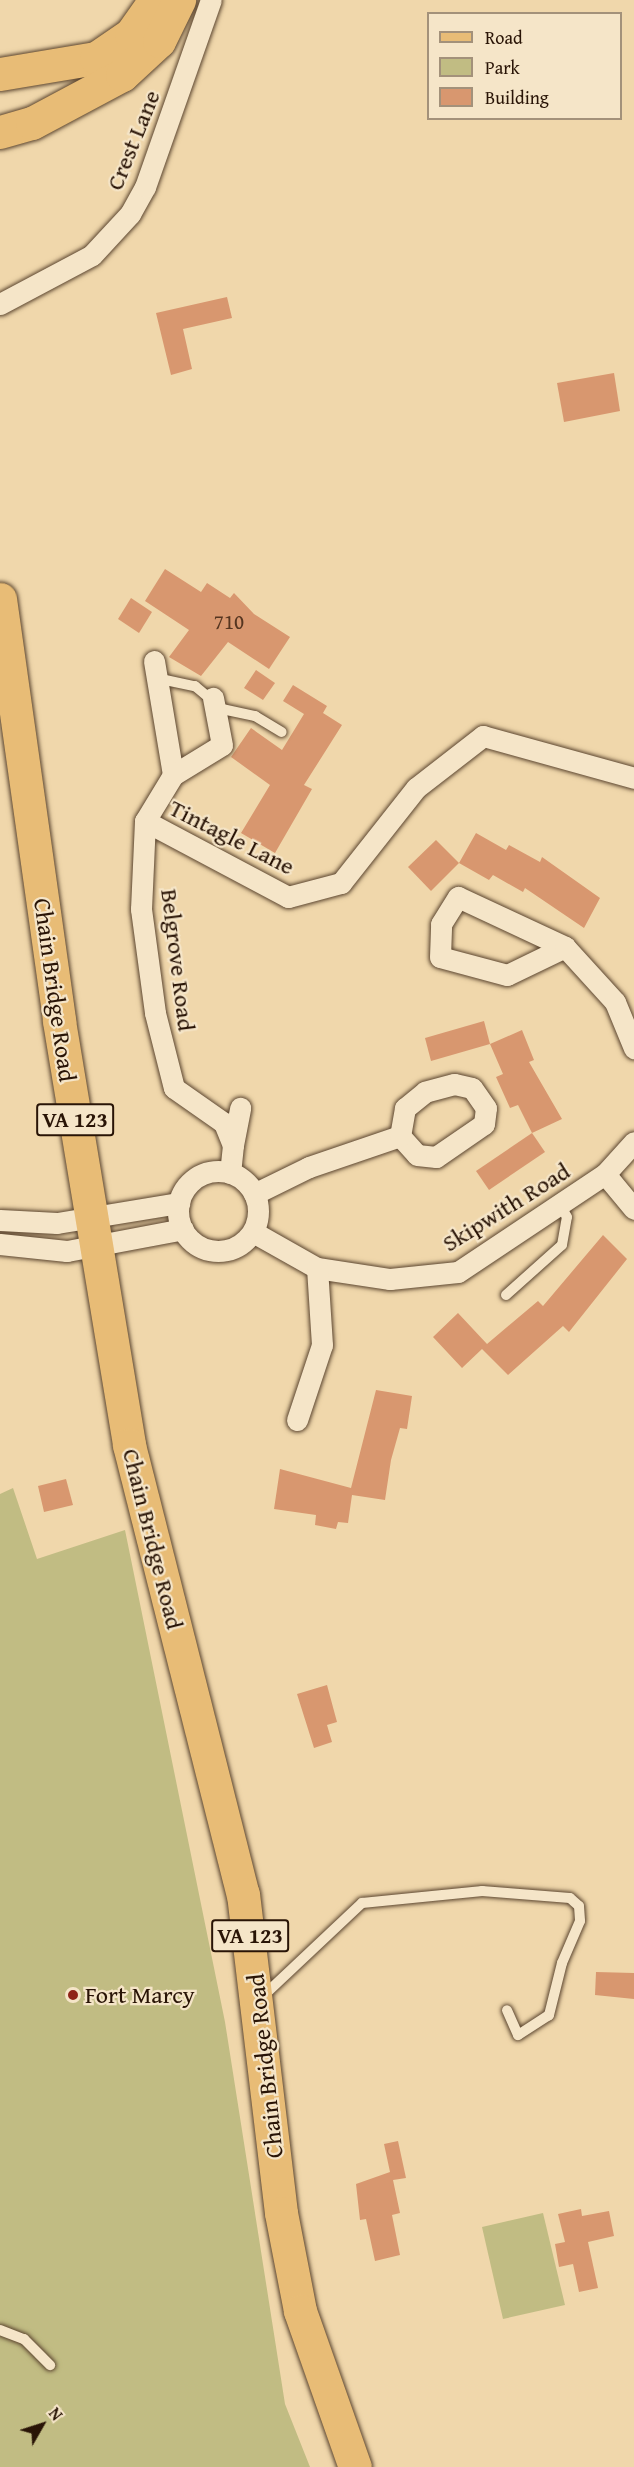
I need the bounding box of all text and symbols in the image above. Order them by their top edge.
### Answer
legend [427,12,622,120]
text: Road [485,24,523,51]
text: Park [485,54,520,81]
text: Building [485,84,549,111]
street label: Crest Lane [100,86,166,194]
house number: 710 [214,609,244,635]
street label: Tintagle Lane [165,793,299,881]
street label: Belgrove Road [155,887,201,1033]
street label: Chain Bridge Road [28,896,82,1084]
road number: VA 123 [36,1101,114,1139]
street label: Skipwith Road [437,1156,575,1258]
street label: Chain Bridge Road [117,1446,189,1632]
road number: VA 123 [211,1917,289,1955]
street label: Chain Bridge Road [241,1972,289,2160]
place label: Fort Marcy [85,1981,195,2009]
marker: Fort Marcy [66,1988,80,2002]
north arrow [12,2395,72,2455]
text: N [43,2402,69,2425]

